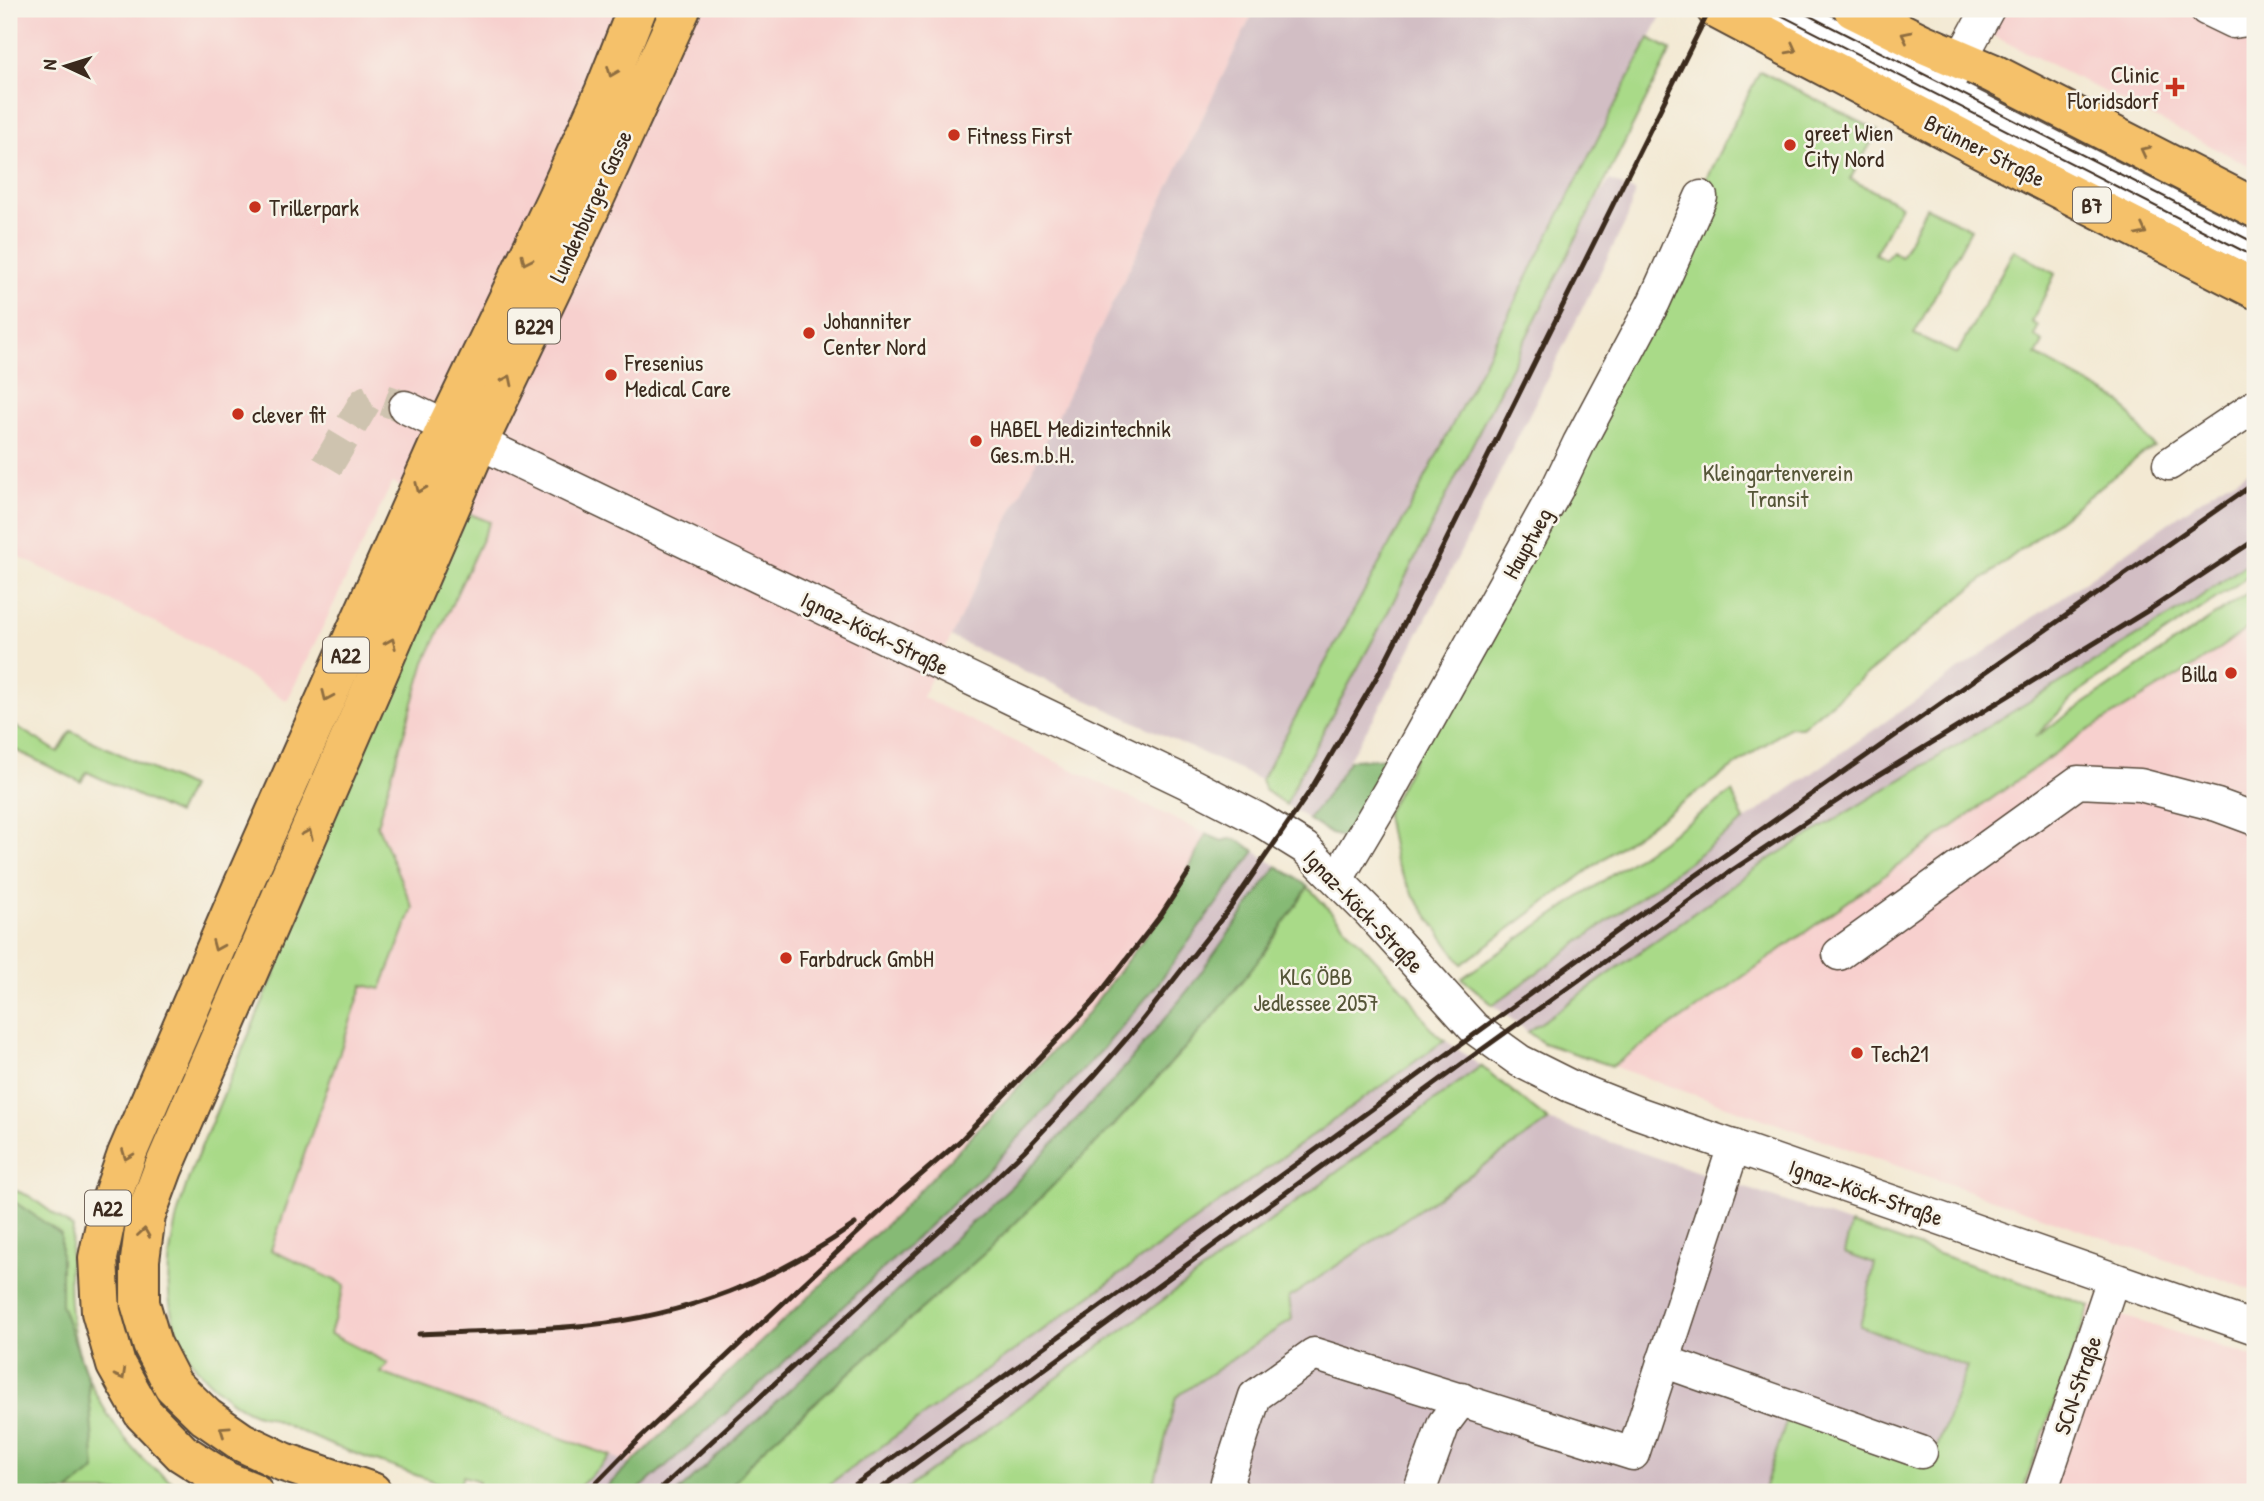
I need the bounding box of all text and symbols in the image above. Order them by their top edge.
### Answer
one-way arrow [1901,30,1913,44]
north arrow [32,32,102,102]
one-way arrow [1784,41,1797,54]
text: N [36,59,62,71]
place label: Clinic Floridsdorf [2067,59,2160,116]
one-way arrow [606,66,620,78]
marker: Clinic Floridsdorf [2165,77,2185,97]
street label: Brünner Straße [1919,106,2051,194]
place label: greet Wien City Nord [1804,117,1893,174]
place label: Fitness First [967,120,1073,151]
street label: Lundenburger Gasse [541,125,639,287]
marker: Fitness First [946,127,962,143]
marker: greet Wien City Nord [1782,137,1798,153]
one-way arrow [2140,146,2153,160]
road number: B7 [2073,188,2111,222]
place label: Trillerpark [269,192,359,223]
marker: Trillerpark [247,199,263,215]
one-way arrow [2135,222,2147,236]
one-way arrow [520,253,534,265]
place label: Johanniter Center Nord [823,305,926,362]
road number: B229 [508,308,560,344]
marker: Johanniter Center Nord [801,325,817,341]
place label: Fresenius Medical Care [624,347,731,404]
marker: Fresenius Medical Care [603,367,619,383]
one-way arrow [500,375,514,387]
place label: clever fit [252,399,327,430]
marker: clever fit [230,406,246,422]
place label: HABEL Medizintechnik Ges.m.b.H. [990,413,1171,470]
marker: HABEL Medizintechnik Ges.m.b.H. [968,433,984,449]
park label: Kleingartenverein Transit [1703,457,1853,514]
one-way arrow [414,481,428,494]
street label: Hauptweg [1495,502,1559,584]
street label: Ignaz-Köck-Straße [796,584,954,682]
road number: A22 [323,638,369,672]
one-way arrow [383,638,397,651]
place label: Billa [2181,658,2217,689]
marker: Billa [2223,665,2239,681]
one-way arrow [321,689,335,701]
one-way arrow [300,829,314,841]
street label: Ignaz-Köck-Straße [1297,842,1431,980]
one-way arrow [211,939,225,951]
place label: Farbdruck GmbH [799,943,934,974]
marker: Farbdruck GmbH [778,950,794,966]
park label: KLG ÖBB Jedlessee 2057 [1253,961,1379,1018]
place label: Tech21 [1871,1038,1929,1069]
marker: Tech21 [1849,1045,1865,1061]
one-way arrow [122,1148,136,1160]
street label: Ignaz-Köck-Straße [1785,1151,1947,1233]
road number: A22 [85,1190,131,1226]
one-way arrow [136,1227,151,1239]
street label: SCN-Straße [2046,1332,2108,1438]
one-way arrow [113,1367,126,1380]
one-way arrow [219,1426,232,1438]

